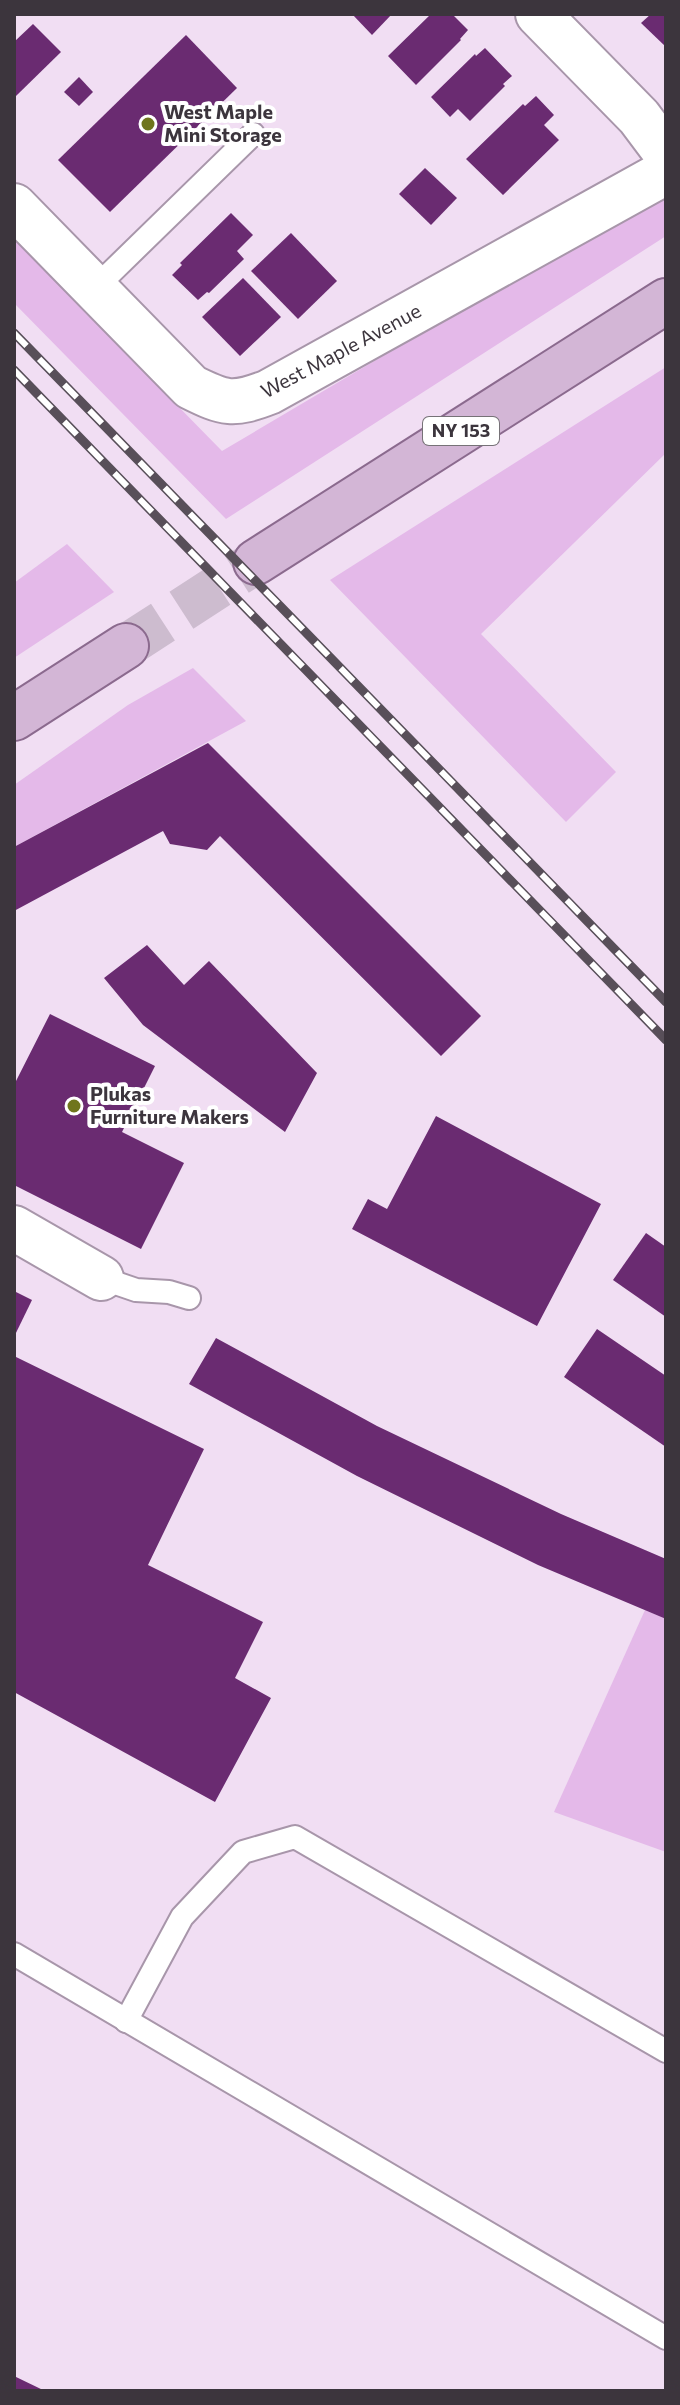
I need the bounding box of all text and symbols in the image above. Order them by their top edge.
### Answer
place label: West Maple Mini Storage [164,99,282,146]
marker: West Maple Mini Storage [139,115,157,133]
street label: West Maple Avenue [256,298,425,402]
road number: NY 153 [423,417,499,445]
place label: Plukas Furniture Makers [90,1081,249,1128]
marker: Plukas Furniture Makers [65,1097,83,1115]

